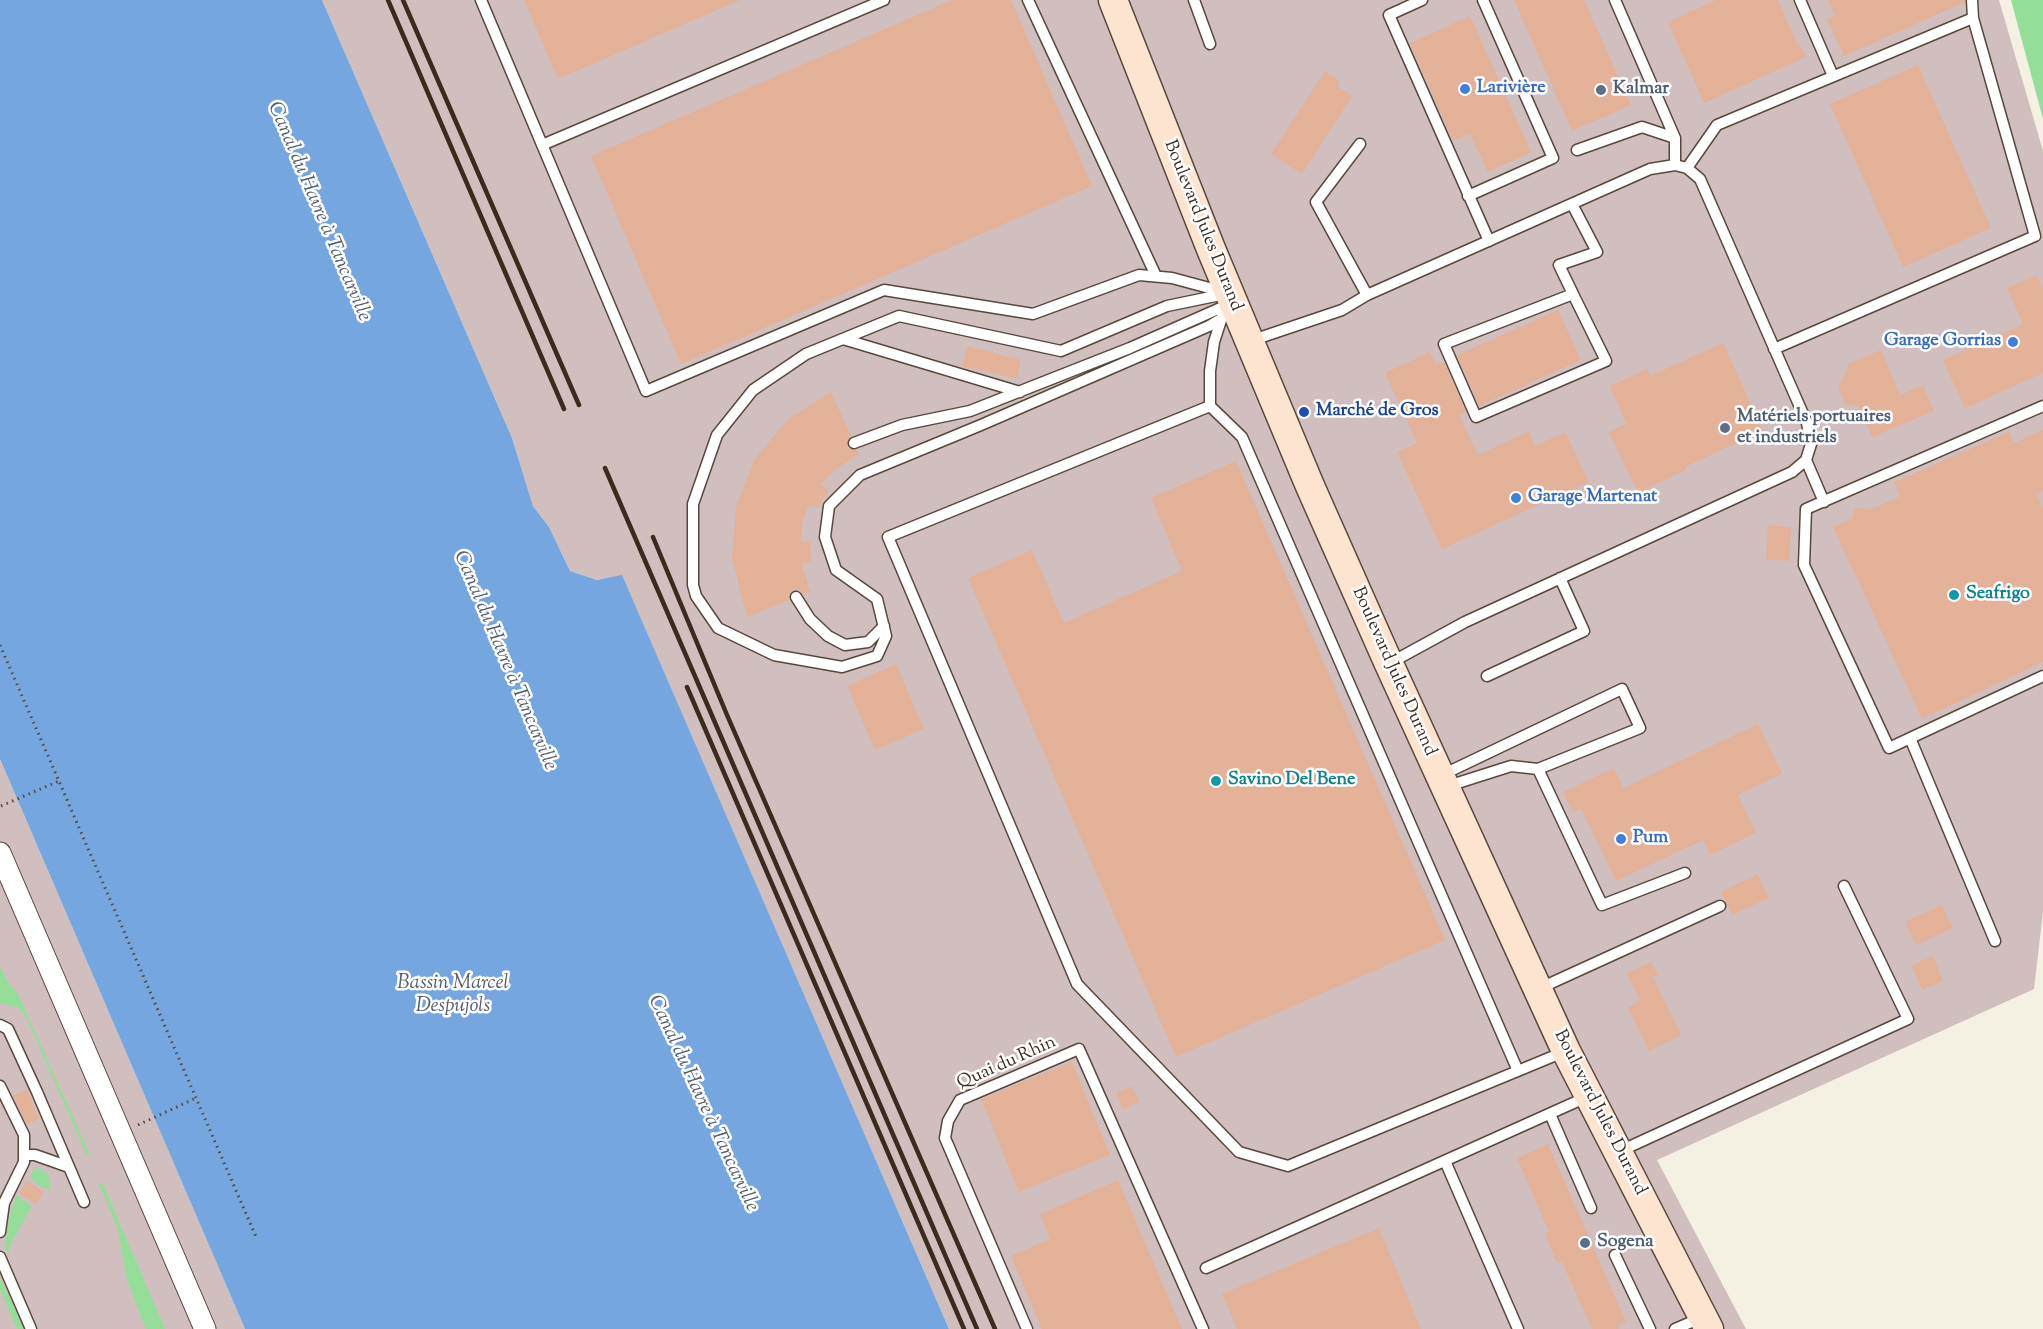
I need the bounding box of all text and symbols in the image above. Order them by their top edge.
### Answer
place label: Larivière [1477,78,1546,100]
place label: Kalmar [1613,79,1669,101]
marker: Larivière [1458,82,1472,96]
marker: Kalmar [1594,83,1608,97]
water label: Canal du Havre à Tancarville [261,99,375,325]
street label: Boulevard Jules Durand [1158,137,1246,315]
place label: Garage Gorrias [1884,331,2001,353]
marker: Garage Gorrias [2006,335,2020,349]
place label: Marché de Gros [1316,401,1439,423]
marker: Marché de Gros [1297,405,1311,419]
place label: Matériels portuaires et industriels [1737,407,1891,450]
marker: Matériels portuaires et industriels [1718,421,1732,435]
place label: Garage Martenat [1528,487,1657,509]
marker: Garage Martenat [1509,491,1523,505]
water label: Canal du Havre à Tancarville [447,548,561,774]
street label: Boulevard Jules Durand [1346,584,1440,760]
place label: Seafrigo [1966,584,2030,606]
marker: Seafrigo [1947,588,1961,602]
place label: Savino Del Bene [1228,770,1355,792]
marker: Savino Del Bene [1209,774,1223,788]
place label: Pum [1633,828,1668,850]
marker: Pum [1614,832,1628,846]
water label: Bassin Marcel Despujols [397,973,509,1020]
water label: Canal du Havre à Tancarville [641,992,763,1216]
street label: Boulevard Jules Durand [1548,1027,1650,1199]
street label: Quai du Rhin [954,1033,1060,1095]
place label: Sogena [1597,1232,1654,1254]
marker: Sogena [1578,1236,1592,1250]

